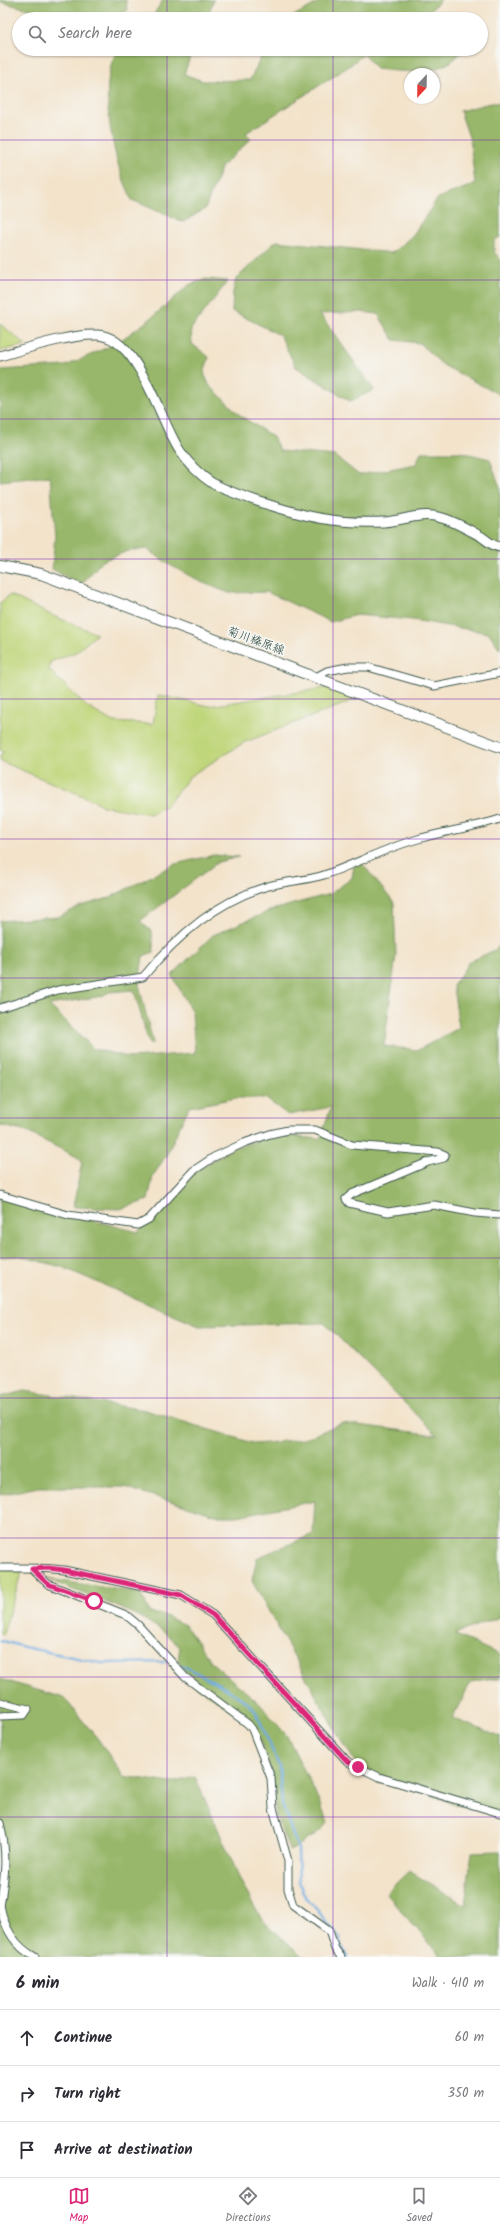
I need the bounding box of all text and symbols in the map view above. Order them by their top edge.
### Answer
search box [12,12,488,56]
text: Search here [58,22,132,46]
icon: search [26,23,48,45]
north arrow [404,68,440,104]
street label: 菊川榛原線 [225,622,287,660]
route start [85,1592,103,1610]
route end [349,1758,367,1776]
text: 6 min [16,1970,60,1997]
text: Walk · 410 m [412,1973,484,1994]
text: Continue [54,2026,112,2050]
icon: ahead [16,2027,38,2049]
text: 60 m [455,2027,484,2048]
text: Turn right [54,2082,121,2106]
icon: right [16,2083,38,2105]
text: 350 m [448,2083,484,2104]
text: Arrive at destination [54,2138,193,2162]
icon: arrive [16,2139,38,2161]
tab: Map [68,2185,90,2227]
tab: Directions [225,2185,271,2227]
tab: Saved [406,2185,432,2227]

